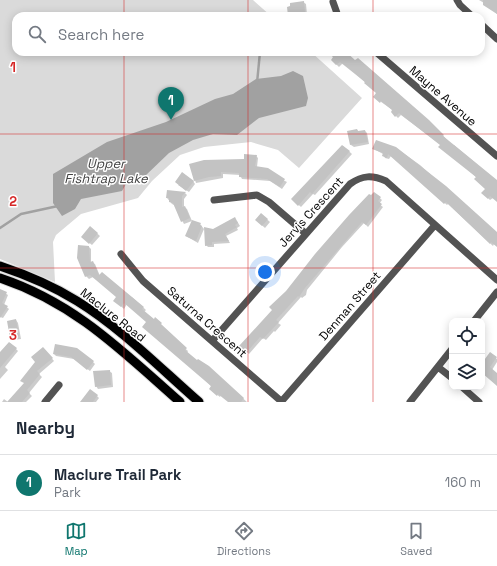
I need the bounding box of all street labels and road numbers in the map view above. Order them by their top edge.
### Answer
street label: Mayne Avenue [406,62,480,130]
street label: Jervis Crescent [275,173,347,251]
street label: Denman Street [316,268,384,344]
street label: Saturna Crescent [164,283,250,361]
street label: Maclure Road [77,285,149,345]

